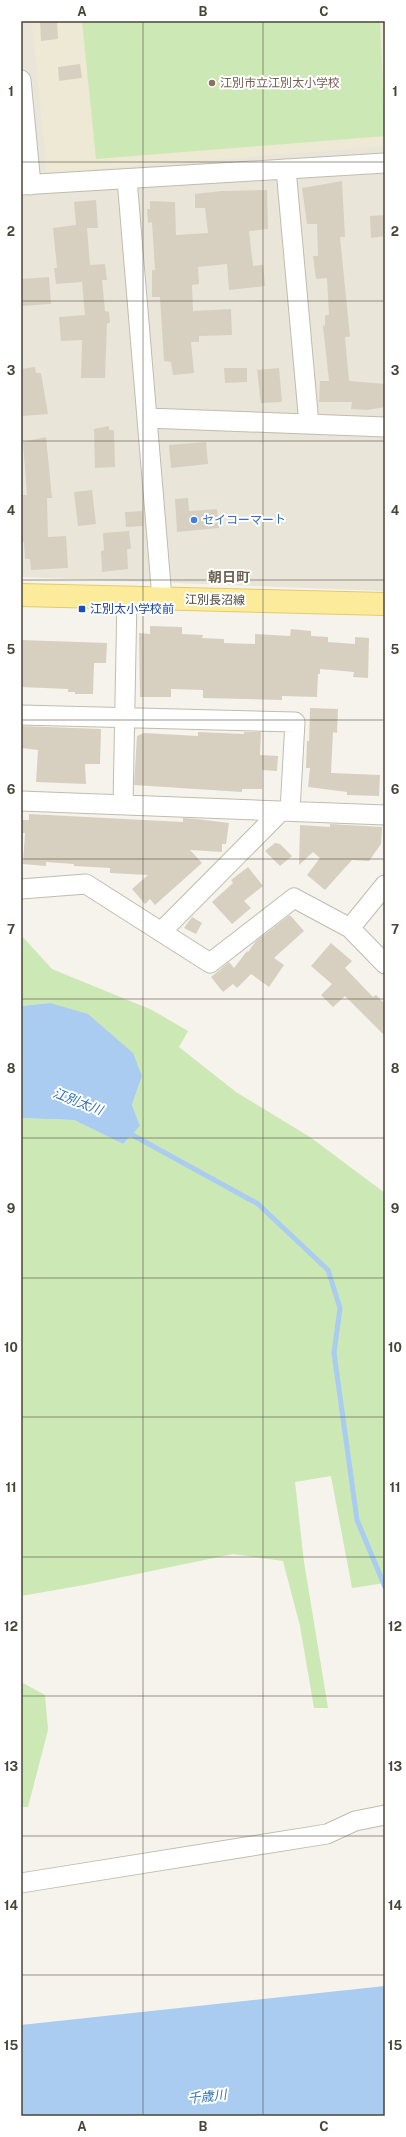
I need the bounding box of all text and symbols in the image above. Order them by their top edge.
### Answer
text: A [77,4,87,19]
text: B [199,4,208,19]
text: C [319,4,329,19]
place label: 江別市立江別太小学校 [220,76,340,90]
marker: 江別市立江別太小学校 [207,78,217,88]
text: 1 [8,84,14,99]
text: 1 [392,84,398,99]
text: 2 [7,224,15,239]
text: 2 [391,224,399,239]
text: 3 [7,363,16,378]
text: 3 [391,363,400,378]
text: 4 [7,503,16,518]
text: 4 [391,503,400,518]
place label: セイコーマート [202,513,286,527]
marker: セイコーマート [189,515,199,525]
district label: 朝日町 [208,569,250,585]
street label: 江別長沼線 [185,592,245,608]
place label: 江別太小学校前 [90,602,174,616]
marker: 江別太小学校前 [77,604,87,614]
text: 5 [7,642,16,657]
text: 5 [391,642,400,657]
text: 6 [7,782,16,797]
text: 6 [391,782,400,797]
text: 7 [7,922,15,937]
text: 7 [391,922,399,937]
text: 8 [7,1061,16,1076]
text: 8 [391,1061,400,1076]
water label: 江別太川 [51,1085,107,1119]
text: 9 [7,1201,15,1216]
text: 9 [391,1201,399,1216]
text: 10 [4,1340,18,1355]
text: 10 [388,1340,402,1355]
text: 11 [5,1480,17,1495]
text: 11 [389,1480,401,1495]
text: 12 [4,1619,18,1634]
text: 12 [388,1619,402,1634]
text: 13 [4,1759,18,1774]
text: 13 [388,1759,402,1774]
text: 14 [4,1898,19,1913]
text: 14 [388,1898,403,1913]
text: 15 [4,2038,18,2053]
text: 15 [388,2038,402,2053]
water label: 千歳川 [187,2087,229,2106]
text: A [77,2119,87,2134]
text: B [199,2119,208,2134]
text: C [319,2119,329,2134]

